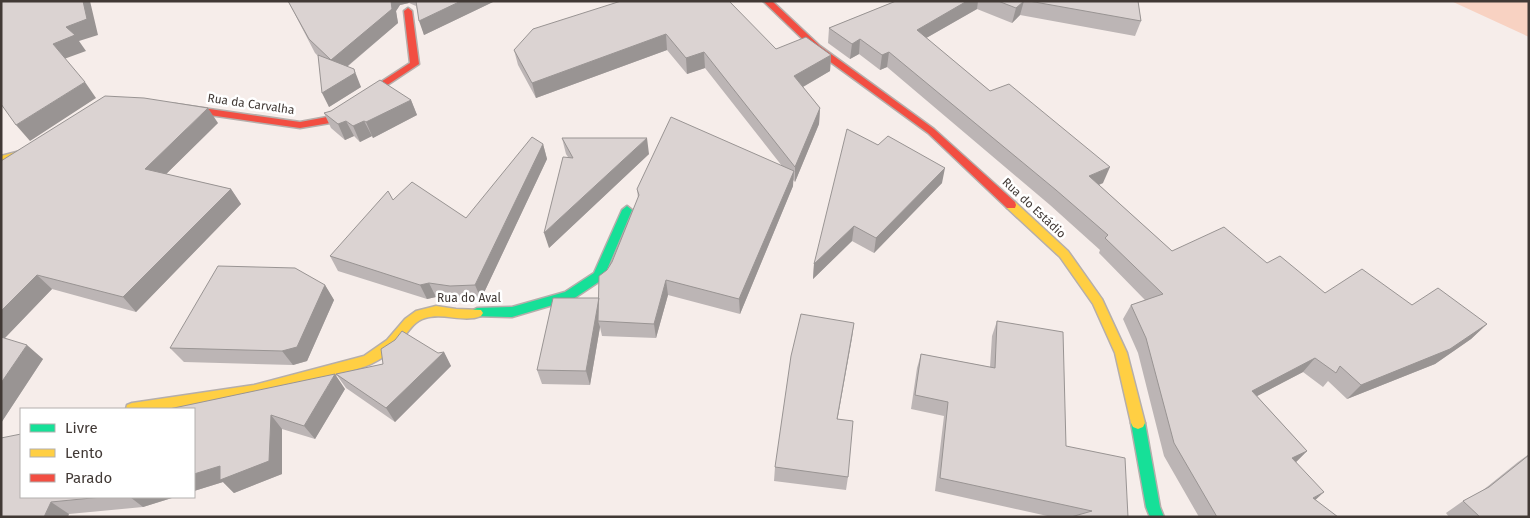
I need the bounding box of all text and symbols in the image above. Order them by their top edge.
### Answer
street label: Rua da Carvalha [207,91,295,117]
street label: Rua do Estádio [999,175,1069,241]
street label: Rua do Aval [437,291,501,305]
legend [20,408,195,498]
text: Livre [65,419,98,437]
text: Lento [65,444,103,462]
text: Parado [65,469,112,487]

